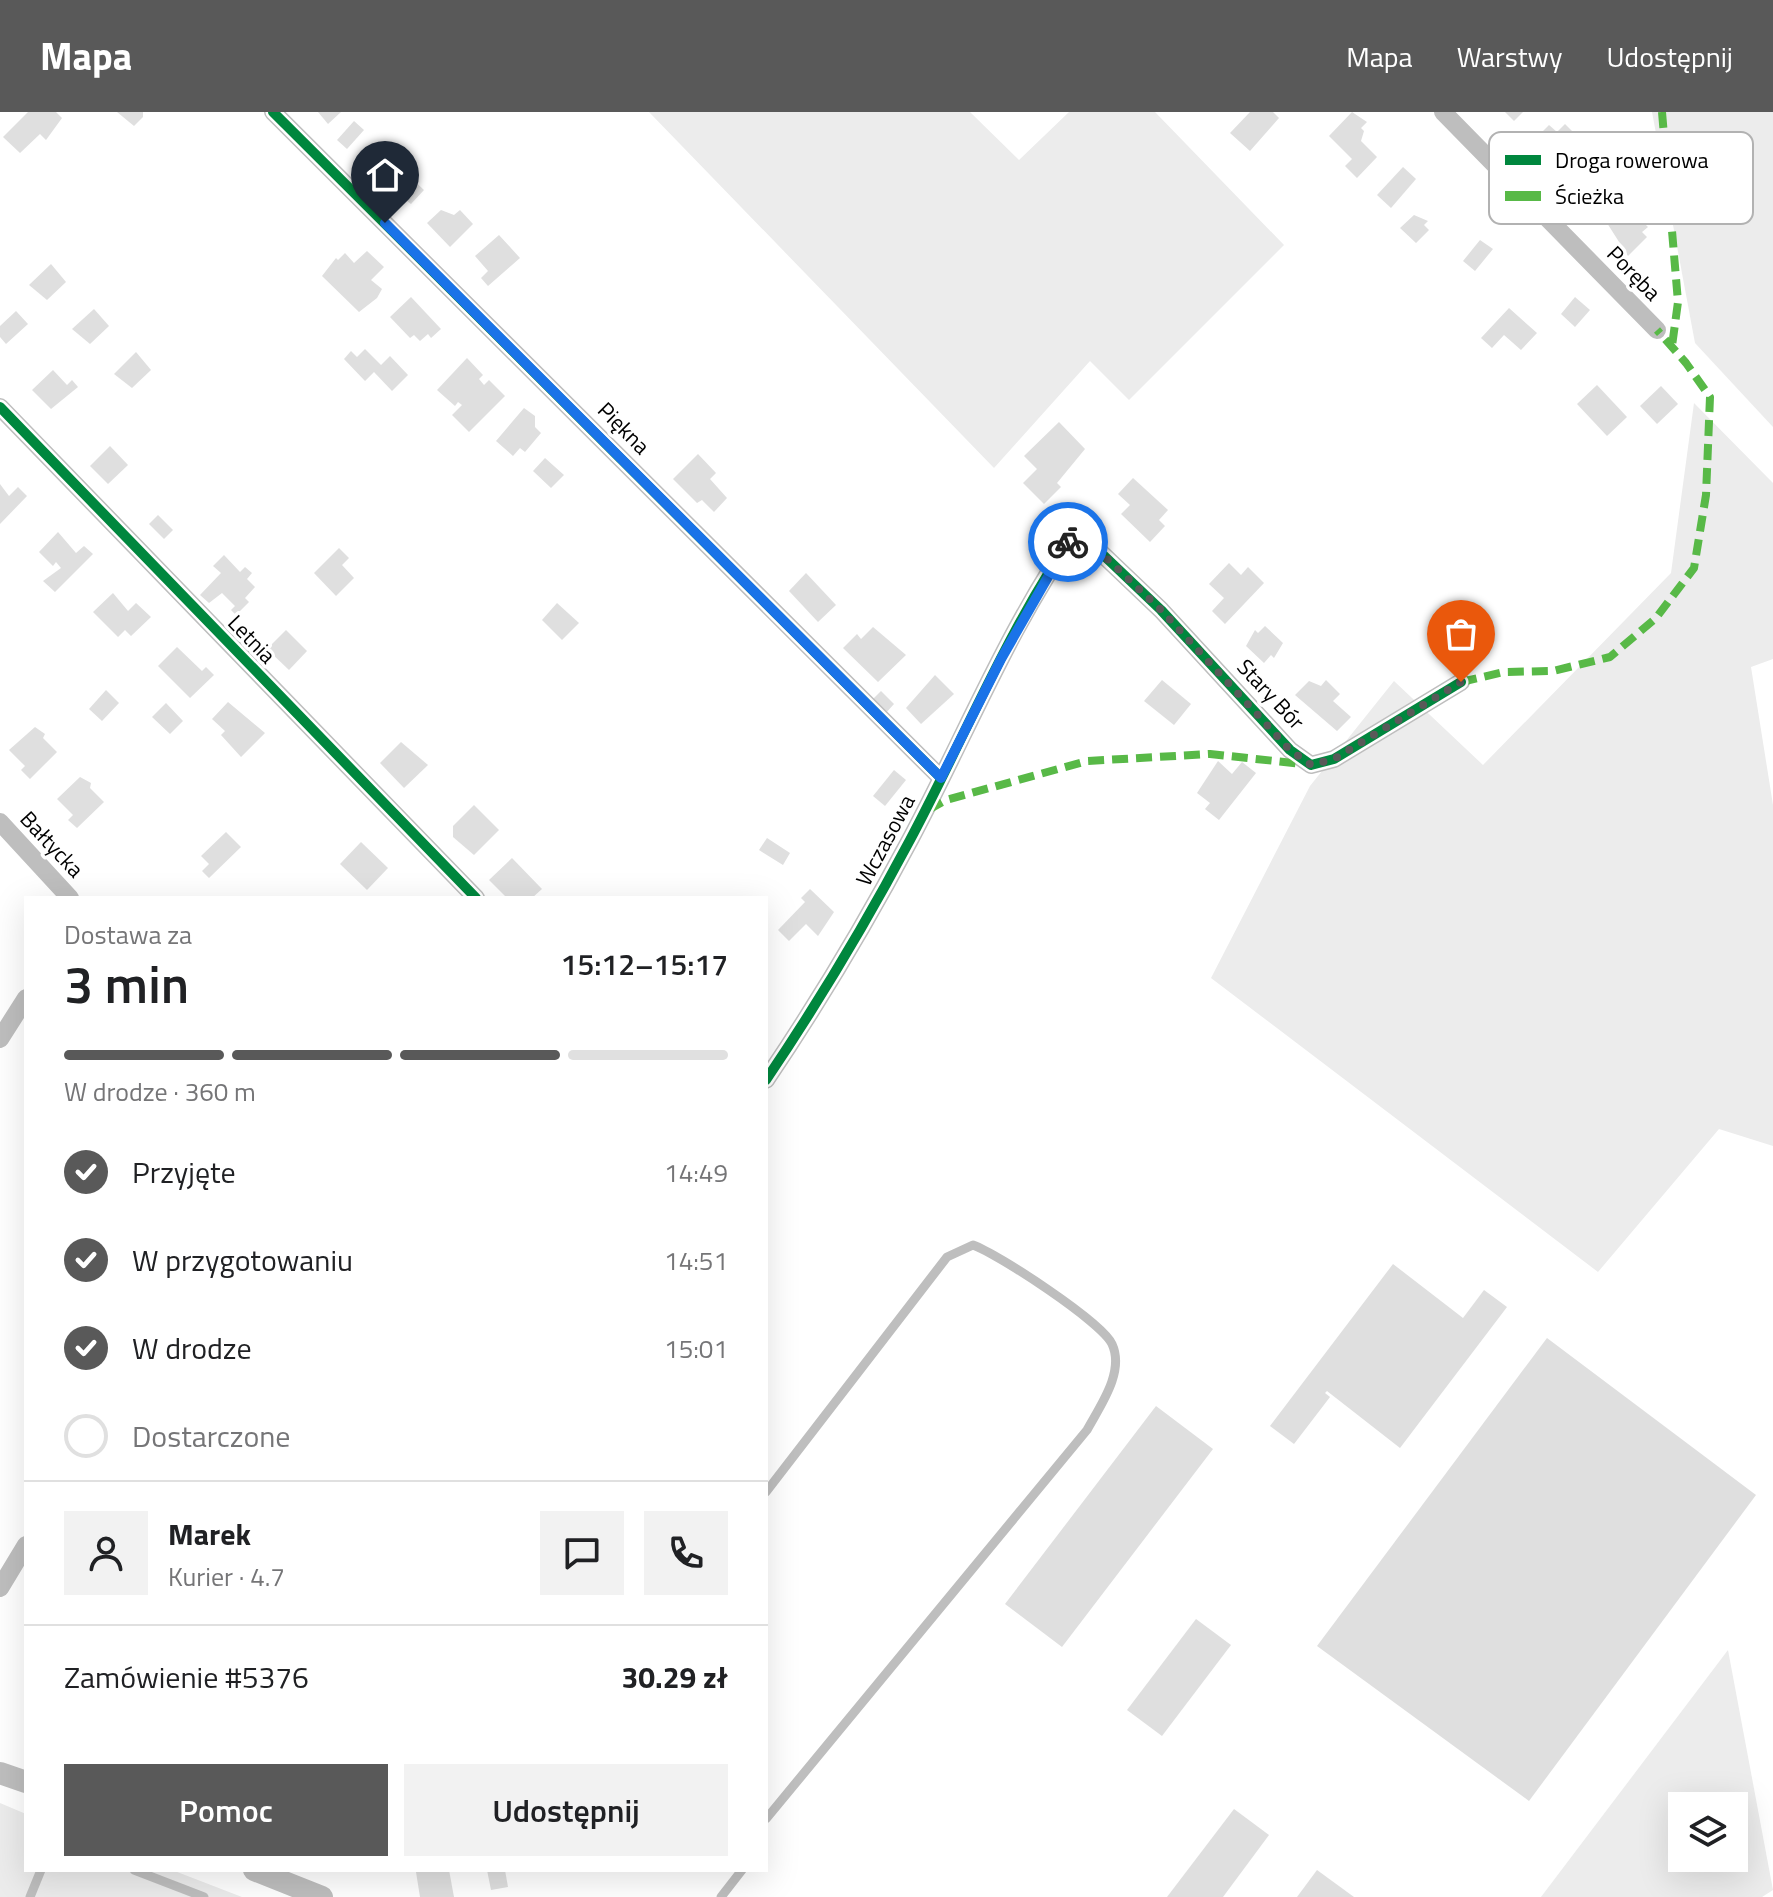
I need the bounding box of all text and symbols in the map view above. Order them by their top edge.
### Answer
text: Mapa [40,27,132,85]
text: Mapa [1346,35,1413,78]
text: Warstwy [1457,35,1562,78]
text: Udostępnij [1606,35,1733,78]
legend [1489,132,1753,224]
pin [351,141,419,223]
text: Droga rowerowa [1555,143,1709,177]
icon: home [363,153,407,197]
text: Ścieżka [1555,179,1624,213]
street label: Poręba [1599,238,1669,308]
street label: Piękna [590,394,658,462]
courier [1028,502,1108,582]
icon: bike [1046,520,1090,564]
pin [1427,600,1495,682]
street label: Letnia [220,607,284,671]
icon: bag [1439,612,1483,656]
street label: Stary Bór [1229,651,1313,737]
street label: Wczasowa [847,788,923,892]
street label: Bałtycka [12,803,92,885]
text: Dostawa za [64,915,192,954]
text: 15:12–15:17 [561,941,728,987]
text: 3 min [64,944,189,1023]
text: W drodze · 360 m [64,1072,256,1111]
text: Przyjęte [132,1149,236,1195]
icon: check [64,1150,108,1194]
text: 14:49 [664,1153,728,1192]
text: W przygotowaniu [132,1237,353,1283]
icon: check [64,1238,108,1282]
text: 14:51 [664,1241,728,1280]
text: W drodze [132,1325,252,1371]
icon: check [64,1326,108,1370]
text: 15:01 [664,1329,728,1368]
text: Dostarczone [132,1413,291,1459]
button: person [64,1511,148,1595]
text: Marek [168,1511,251,1557]
button: chat [540,1511,624,1595]
button: phone [644,1511,728,1595]
text: Kurier · 4.7 [168,1557,285,1596]
text: Zamówienie #5376 [64,1654,309,1700]
text: 30.29 zł [621,1654,728,1700]
button: Pomoc [64,1764,388,1856]
button: Udostępnij [404,1764,728,1856]
map controls [1668,1792,1748,1872]
button: layers [1668,1792,1748,1872]

